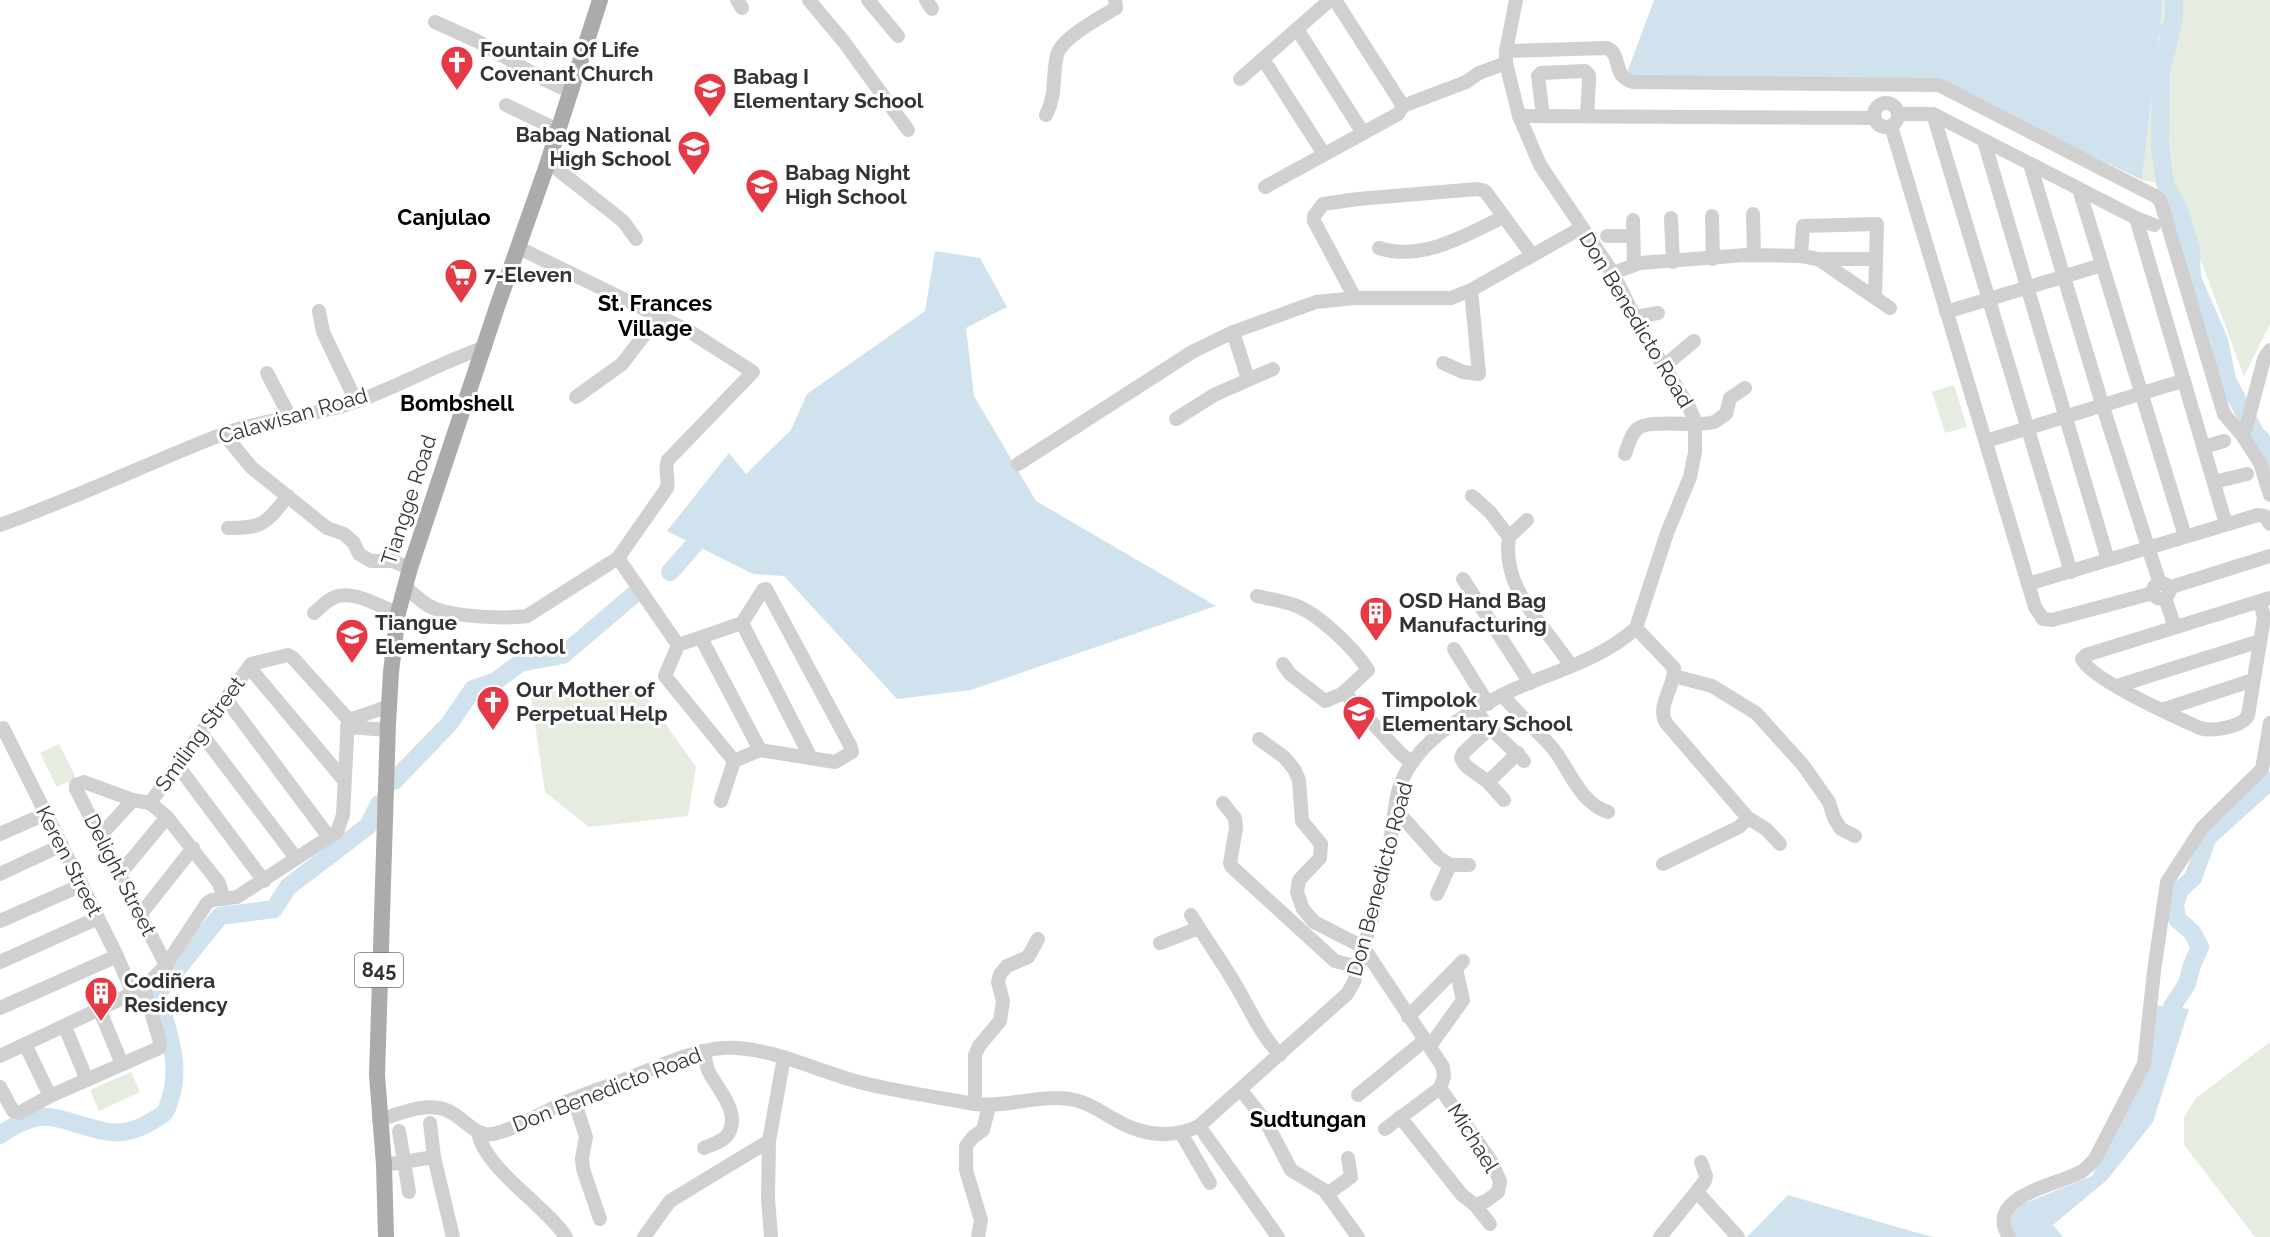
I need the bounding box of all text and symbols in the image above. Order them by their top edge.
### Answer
place label: Fountain Of Life Covenant Church [480,37,654,86]
church icon: Fountain Of Life Covenant Church [439,44,475,91]
place label: Babag I Elementary School [733,64,924,113]
school or university icon: Babag I Elementary School [692,71,728,118]
place label: Babag National High School [516,122,671,171]
school or university icon: Babag National High School [676,129,712,176]
place label: Babag Night High School [785,160,910,209]
school or university icon: Babag Night High School [744,167,780,214]
district label: Canjulao [397,204,491,230]
street label: Don Benedicto Road [1574,227,1699,412]
supermarket icon: 7-Eleven [443,257,479,304]
place label: 7-Eleven [484,262,572,287]
district label: St. Frances Village [598,290,712,341]
street label: Calawisan Road [215,382,370,449]
district label: Bombshell [400,390,515,416]
street label: Tiangge Road [376,432,441,568]
place label: OSD Hand Bag Manufacturing [1399,588,1547,637]
building icon: OSD Hand Bag Manufacturing [1358,595,1394,642]
place label: Tiangue Elementary School [375,610,566,659]
school or university icon: Tiangue Elementary School [334,617,370,664]
street label: Smiling Street [150,671,250,796]
place label: Our Mother of Perpetual Help [516,677,668,726]
church icon: Our Mother of Perpetual Help [475,684,511,731]
place label: Timpolok Elementary School [1382,687,1573,736]
school or university icon: Timpolok Elementary School [1341,694,1377,741]
street label: Don Benedicto Road [1342,779,1418,979]
street label: Keren Street [31,801,108,920]
street label: Delight Street [79,810,162,940]
road number: 845 [355,953,403,987]
place label: Codiñera Residency [124,968,228,1017]
building icon: Codiñera Residency [83,975,119,1022]
street label: Don Benedicto Road [509,1042,705,1137]
street label: Michael [1443,1099,1504,1177]
district label: Sudtungan [1250,1106,1366,1132]

